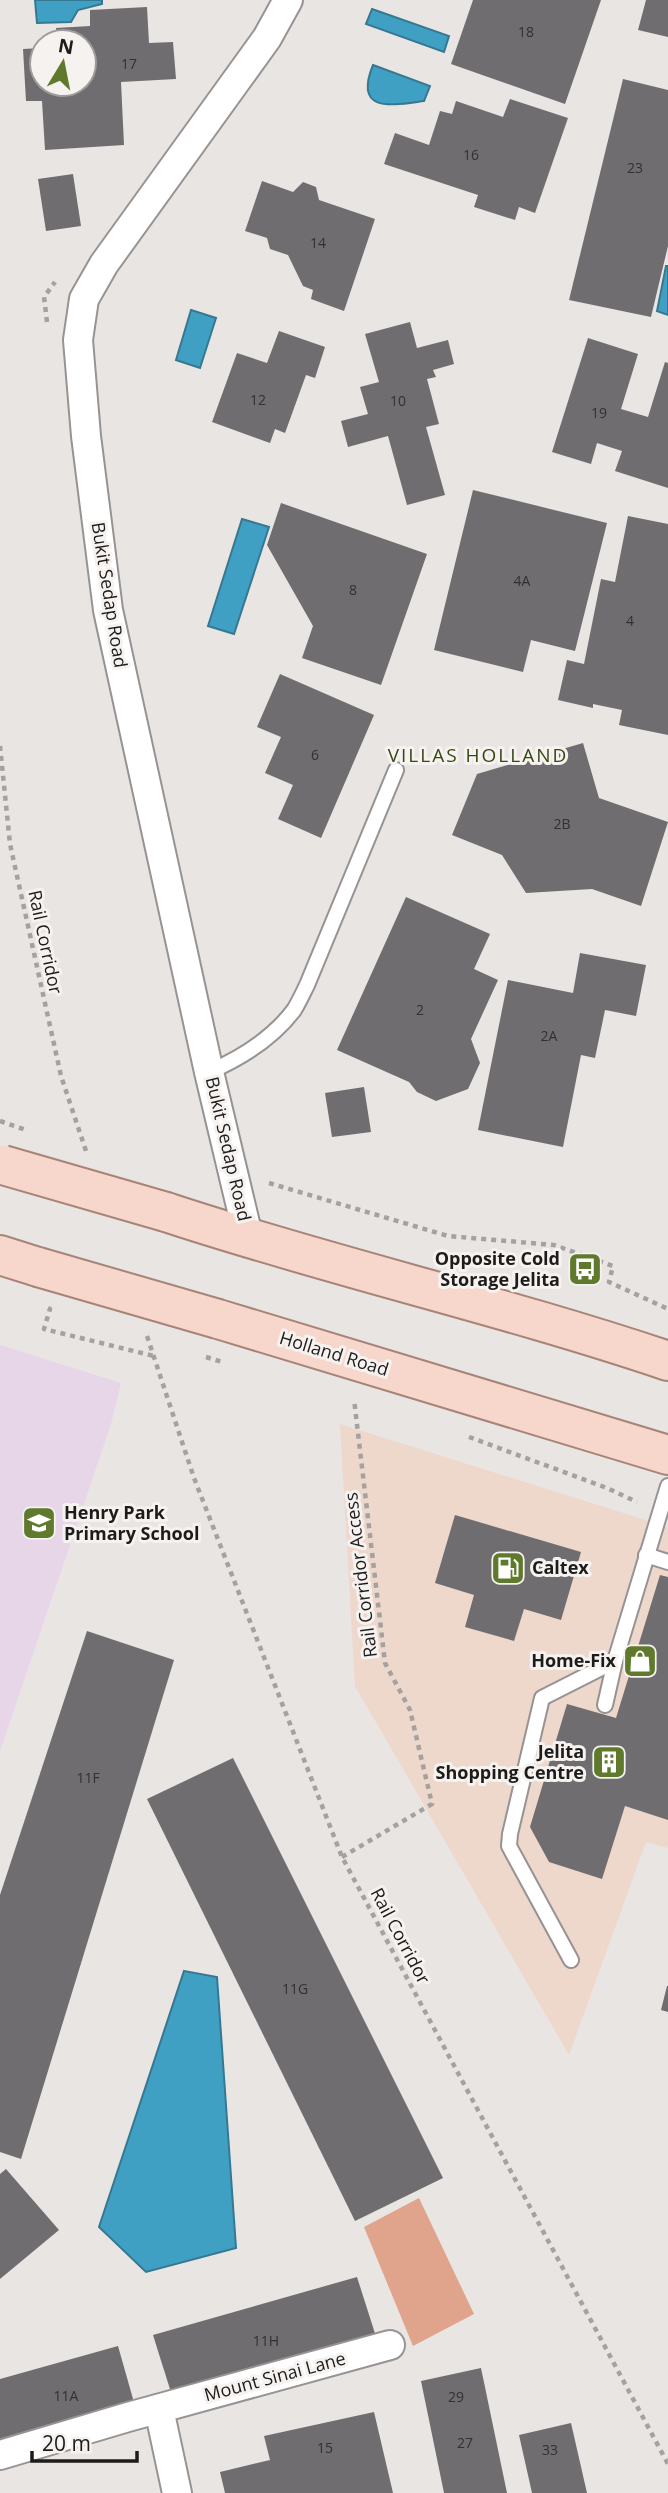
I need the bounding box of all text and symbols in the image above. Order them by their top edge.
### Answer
house number: 18 [518,22,534,41]
north arrow [28,28,98,98]
text: N [56,32,76,60]
house number: 17 [121,54,137,73]
house number: 16 [463,145,479,164]
house number: 23 [627,158,643,177]
house number: 14 [310,233,326,252]
house number: 12 [250,390,266,409]
house number: 10 [390,391,406,410]
house number: 19 [591,403,607,422]
street label: Bukit Sedap Road [87,520,133,670]
house number: 4A [514,571,531,590]
house number: 8 [349,580,357,599]
house number: 4 [626,611,634,630]
district label: VILLAS HOLLAND [388,742,568,768]
house number: 6 [311,745,319,764]
house number: 2B [553,814,571,833]
street label: Rail Corridor [23,888,69,997]
house number: 2 [416,1000,424,1019]
house number: 2A [541,1026,558,1045]
street label: Bukit Sedap Road [201,1074,257,1223]
place label: Opposite Cold Storage Jelita [435,1246,560,1291]
bus stop icon: Opposite Cold Storage Jelita [566,1250,604,1288]
street label: Holland Road [277,1325,392,1381]
street label: Rail Corridor Access [338,1491,382,1659]
place label: Henry Park Primary School [64,1500,199,1545]
school or university icon: Henry Park Primary School [20,1504,58,1542]
fuel station icon: Caltex [489,1549,527,1587]
place label: Caltex [532,1555,589,1579]
shop icon: Home-Fix [621,1642,659,1680]
place label: Home-Fix [531,1648,617,1672]
place label: Jelita Shopping Centre [436,1739,584,1784]
building icon: Jelita Shopping Centre [590,1743,628,1781]
house number: 11F [76,1768,100,1787]
street label: Rail Corridor [366,1883,437,1988]
house number: 11G [282,1979,308,1998]
house number: 11H [253,2331,279,2350]
street label: Mount Sinai Lane [201,2346,348,2406]
house number: 11A [54,2386,79,2405]
house number: 29 [448,2387,464,2406]
scale bar [32,2420,136,2464]
text: 20 m [42,2429,91,2457]
house number: 27 [457,2433,473,2452]
house number: 15 [317,2438,333,2457]
house number: 33 [542,2440,558,2459]

